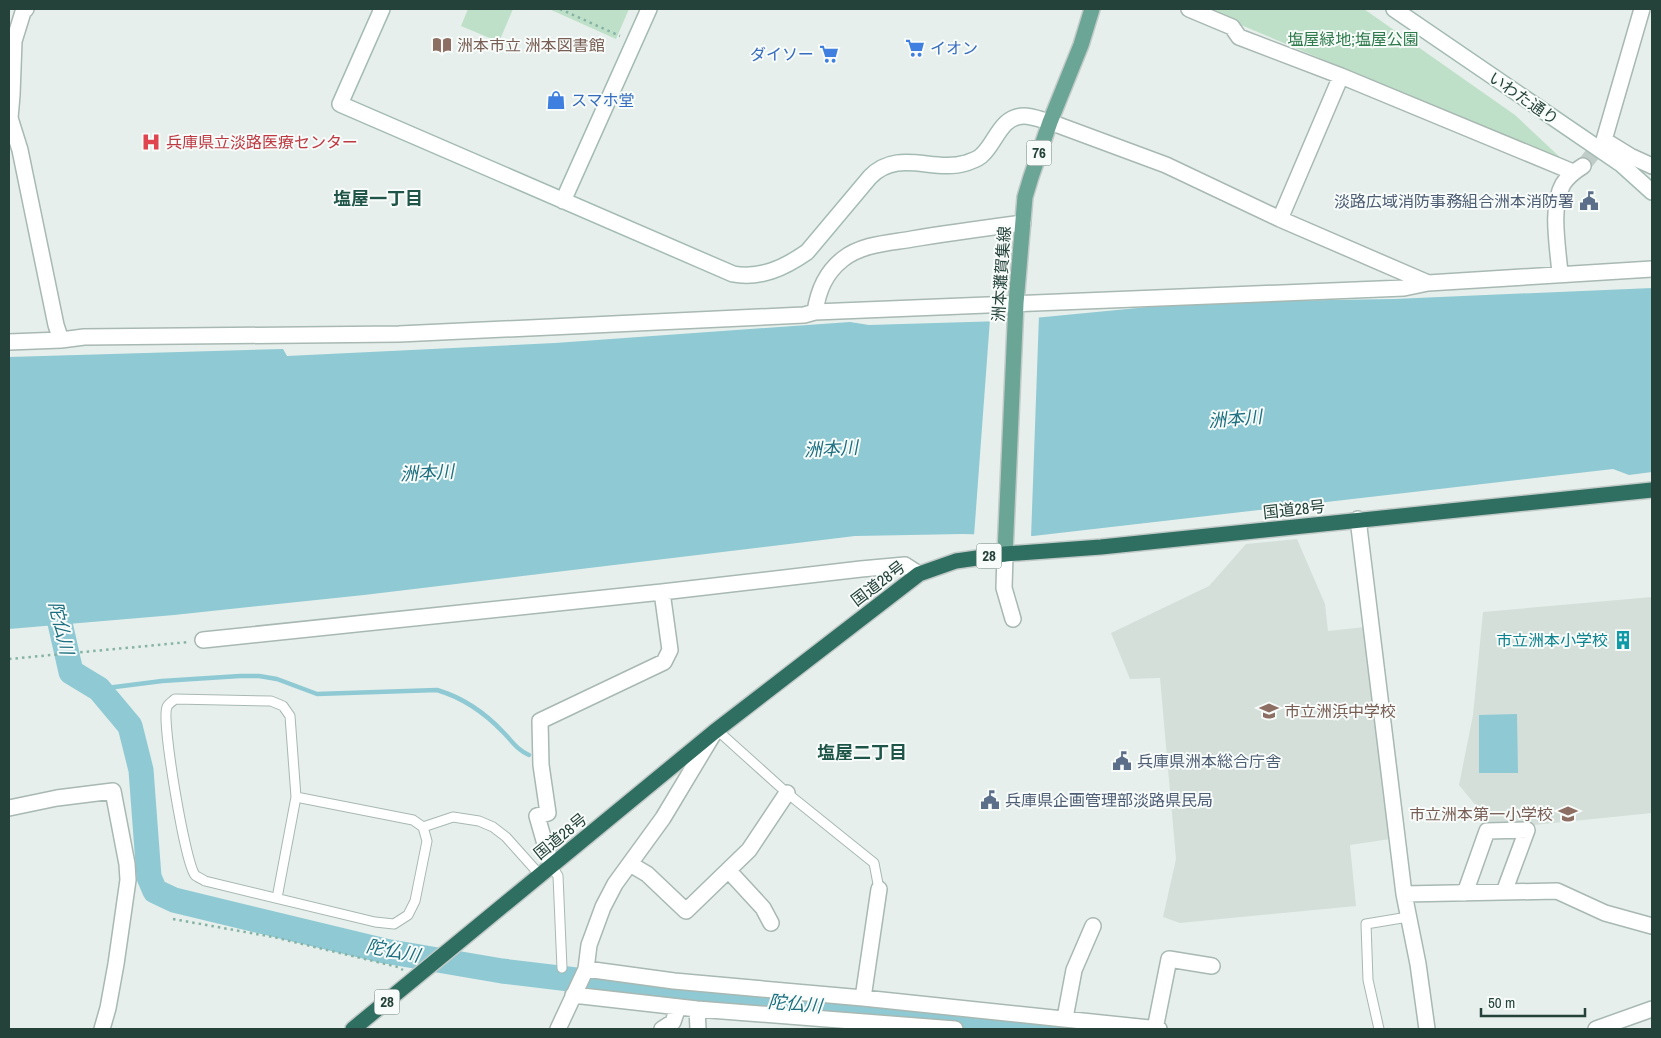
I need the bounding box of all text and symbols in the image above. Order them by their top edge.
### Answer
park label: 塩屋緑地;塩屋公園 [1287,28,1419,50]
library icon: 洲本市立 洲本図書館 [431,34,453,56]
place label: 洲本市立 洲本図書館 [457,34,605,56]
supermarket icon: イオン [904,37,926,59]
place label: イオン [930,37,978,59]
place label: ダイソー [750,43,814,65]
supermarket icon: ダイソー [818,43,840,65]
street label: いわた通り [1485,67,1563,129]
shop icon: スマホ堂 [545,89,567,111]
place label: スマホ堂 [571,89,635,111]
hospital icon: 兵庫県立淡路医療センター [140,131,162,153]
place label: 兵庫県立淡路医療センター [166,131,358,153]
road number: 76 [1026,140,1052,166]
district label: 塩屋一丁目 [333,186,423,211]
place label: 淡路広域消防事務組合洲本消防署 [1334,190,1574,212]
public building icon: 淡路広域消防事務組合洲本消防署 [1578,190,1600,212]
street label: 洲本灘賀集線 [987,225,1015,323]
water label: 洲本川 [1207,404,1265,433]
water label: 洲本川 [803,435,861,462]
water label: 洲本川 [399,459,457,486]
street label: 国道28号 [1262,495,1326,523]
road number: 28 [976,544,1002,568]
street label: 国道28号 [846,555,910,611]
water label: 陀仏川 [43,599,80,659]
place label: 市立洲本小学校 [1496,629,1608,651]
building icon: 市立洲本小学校 [1612,629,1634,651]
school or university icon: 市立洲浜中学校 [1258,700,1280,722]
place label: 市立洲浜中学校 [1284,700,1396,722]
district label: 塩屋二丁目 [817,740,907,765]
public building icon: 兵庫県洲本総合庁舎 [1111,750,1133,772]
place label: 兵庫県洲本総合庁舎 [1137,750,1281,772]
public building icon: 兵庫県企画管理部淡路県民局 [979,789,1001,811]
place label: 兵庫県企画管理部淡路県民局 [1005,789,1213,811]
place label: 市立洲本第一小学校 [1409,803,1553,825]
school or university icon: 市立洲本第一小学校 [1557,803,1579,825]
street label: 国道28号 [529,808,591,864]
water label: 陀仏川 [364,933,424,968]
scale bar [1481,986,1585,1018]
water label: 陀仏川 [767,989,825,1018]
road number: 28 [374,990,400,1014]
text: 50 m [1488,992,1515,1013]

